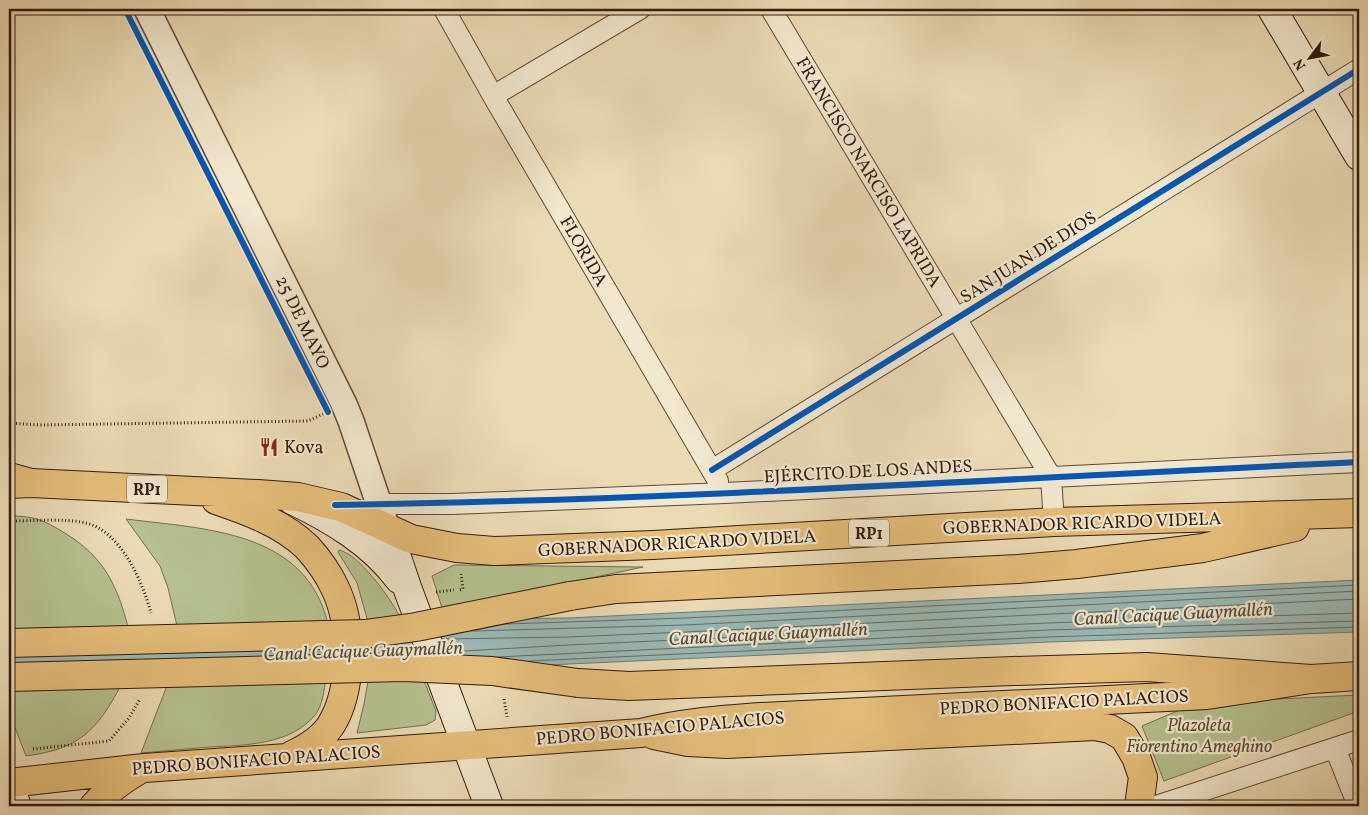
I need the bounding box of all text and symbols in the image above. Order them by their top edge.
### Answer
north arrow [1286,32,1336,82]
street label: FRANCISCO NARCISO LAPRIDA [789,53,947,293]
text: N [1289,55,1311,73]
street label: SAN JUAN DE DIOS [956,206,1102,310]
street label: FLORIDA [553,212,613,292]
street label: 25 DE MAYO [268,272,335,374]
restaurant icon: Kova [258,436,280,458]
place label: Kova [284,436,323,461]
street label: EJÉRCITO DE LOS ANDES [763,455,973,490]
road number: RP1 [127,476,167,502]
street label: GOBERNADOR RICARDO VIDELA [943,507,1222,542]
road number: RP1 [849,520,889,546]
street label: GOBERNADOR RICARDO VIDELA [537,525,817,564]
water label: Canal Cacique Guaymallén [1073,597,1274,633]
water label: Canal Cacique Guaymallén [668,617,869,653]
water label: Canal Cacique Guaymallén [263,636,463,668]
street label: PEDRO BONIFACIO PALACIOS [939,684,1189,723]
street label: PEDRO BONIFACIO PALACIOS [535,706,786,753]
park label: Plazoleta Fiorentino Ameghino [1126,714,1272,760]
street label: PEDRO BONIFACIO PALACIOS [131,740,381,783]

